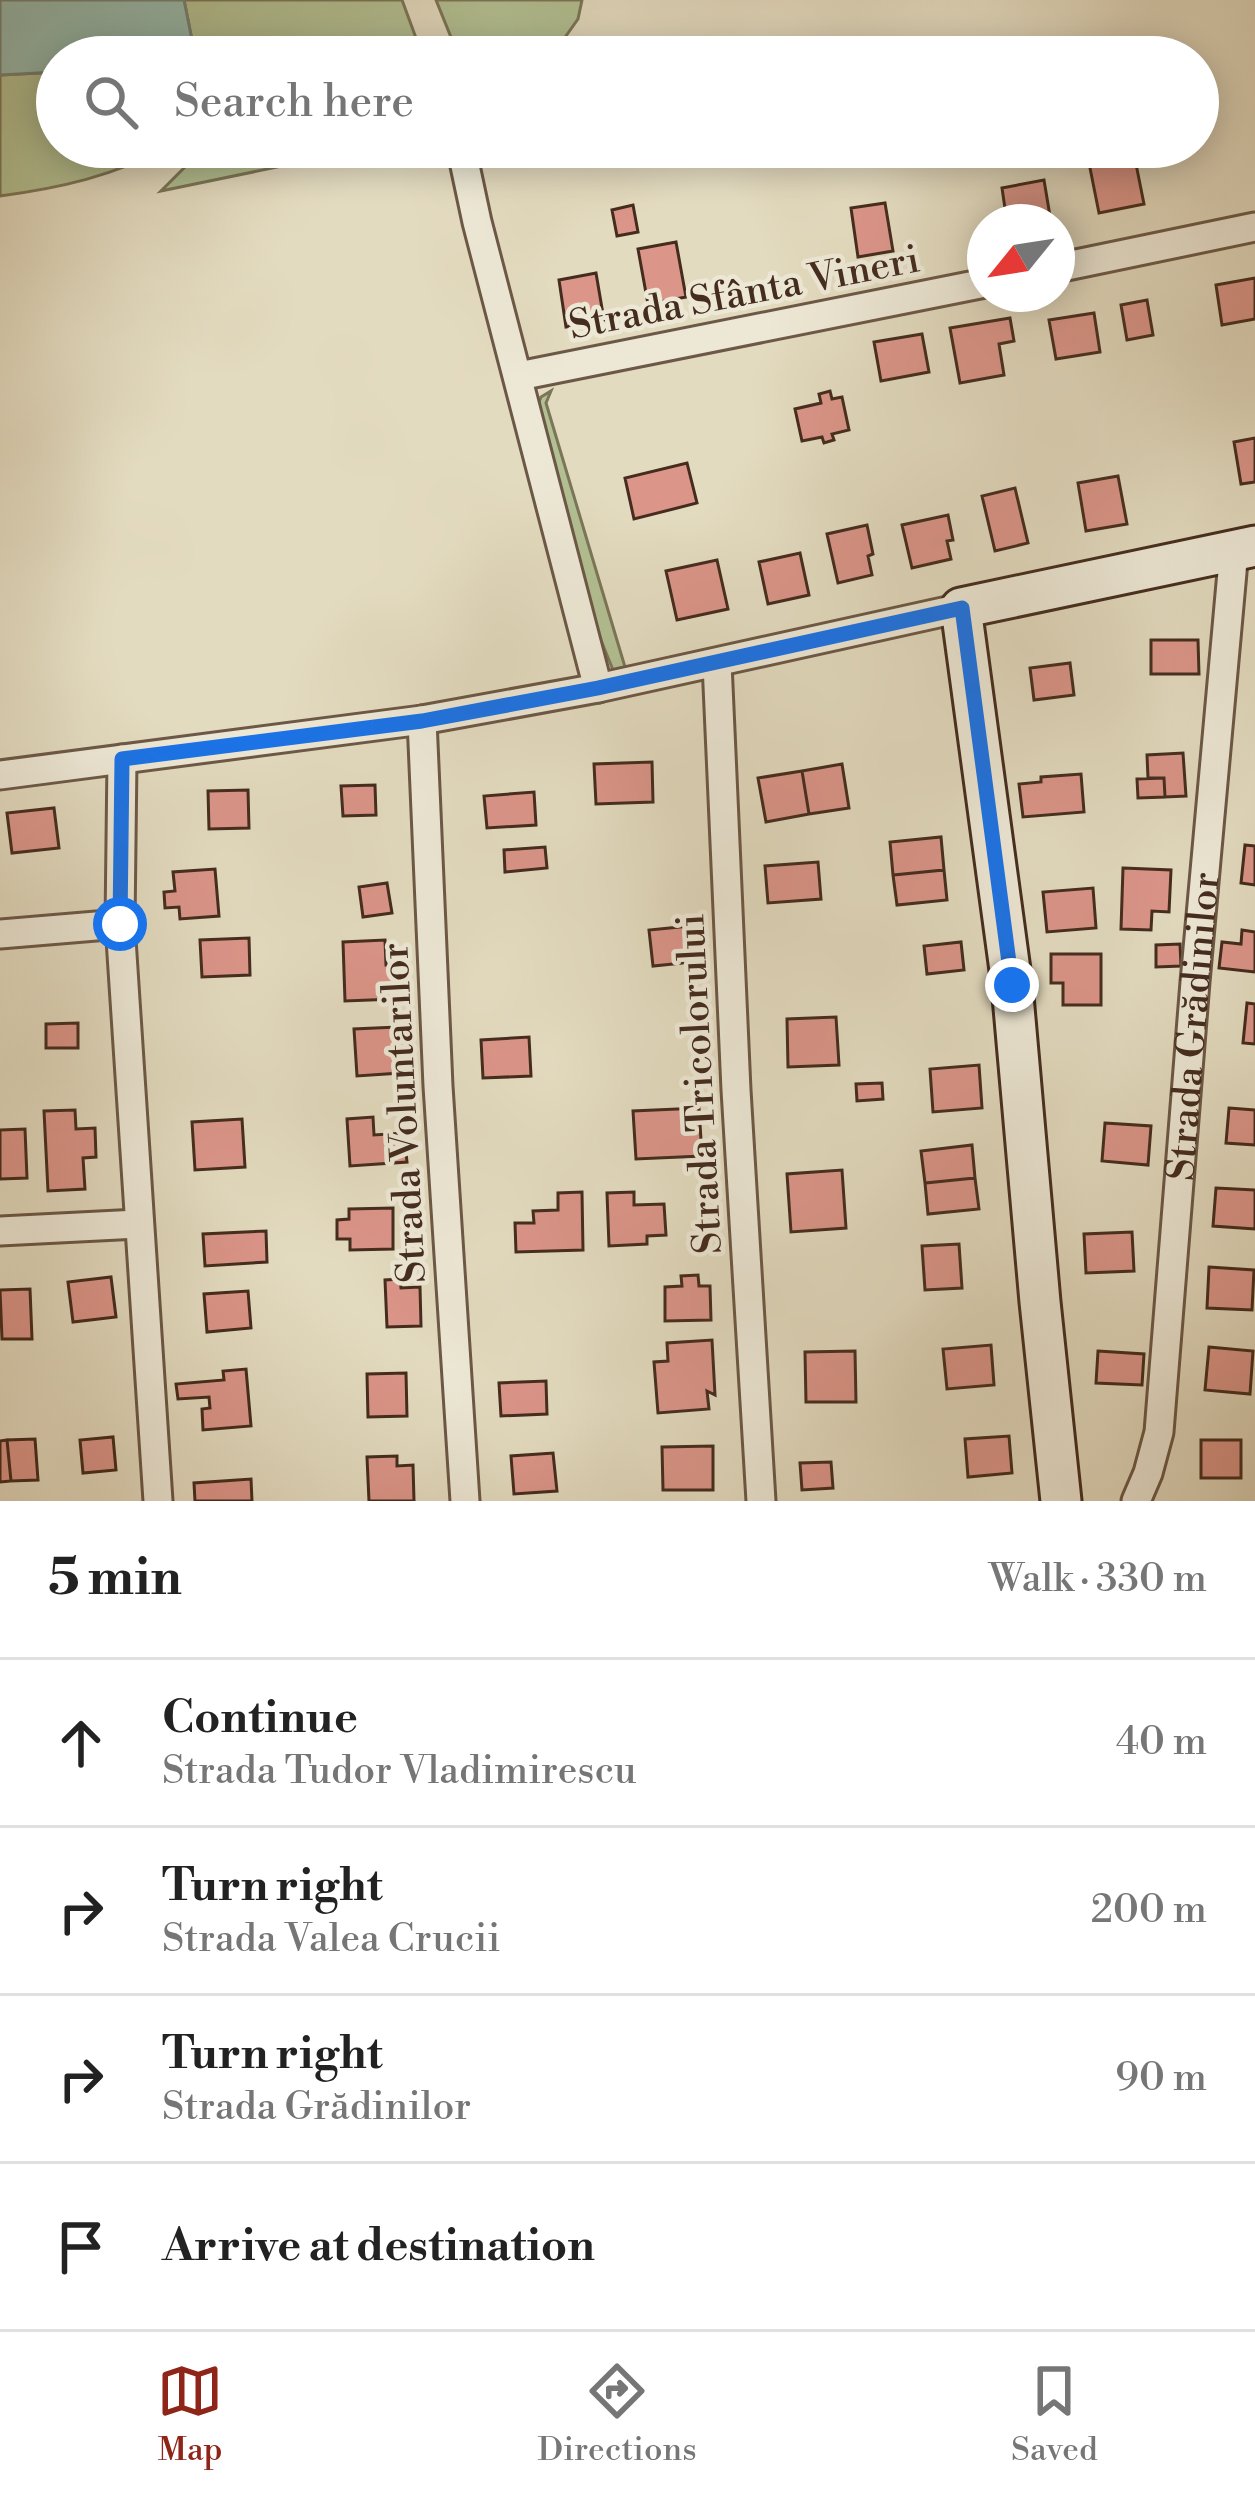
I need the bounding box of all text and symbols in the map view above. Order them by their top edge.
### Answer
search box [36,36,1219,168]
icon: search [78,69,144,135]
text: Search here [174,74,414,131]
north arrow [967,204,1075,312]
street label: Strada Sfânta Vineri [565,235,924,351]
street label: Strada Grădinilor [1157,870,1232,1182]
route start [93,897,147,951]
street label: Strada Tricolorului [667,912,734,1255]
street label: Strada Voluntarilor [371,941,438,1284]
route end [985,958,1039,1012]
text: 5 min [48,1547,182,1611]
text: Walk · 330 m [989,1555,1207,1604]
text: Continue [162,1690,358,1747]
icon: ahead [48,1710,114,1776]
text: 40 m [1116,1718,1207,1767]
text: Strada Tudor Vladimirescu [162,1747,636,1796]
text: Turn right [162,1858,383,1915]
icon: right [48,1878,114,1944]
text: 200 m [1091,1886,1207,1935]
text: Strada Valea Crucii [162,1915,500,1964]
text: Turn right [162,2026,383,2083]
icon: right [48,2046,114,2112]
text: 90 m [1115,2054,1207,2103]
text: Strada Grădinilor [162,2083,471,2132]
icon: arrive [48,2214,114,2280]
text: Arrive at destination [162,2218,595,2275]
tab: Map [157,2358,223,2471]
tab: Directions [538,2358,697,2471]
tab: Saved [1011,2358,1098,2471]

